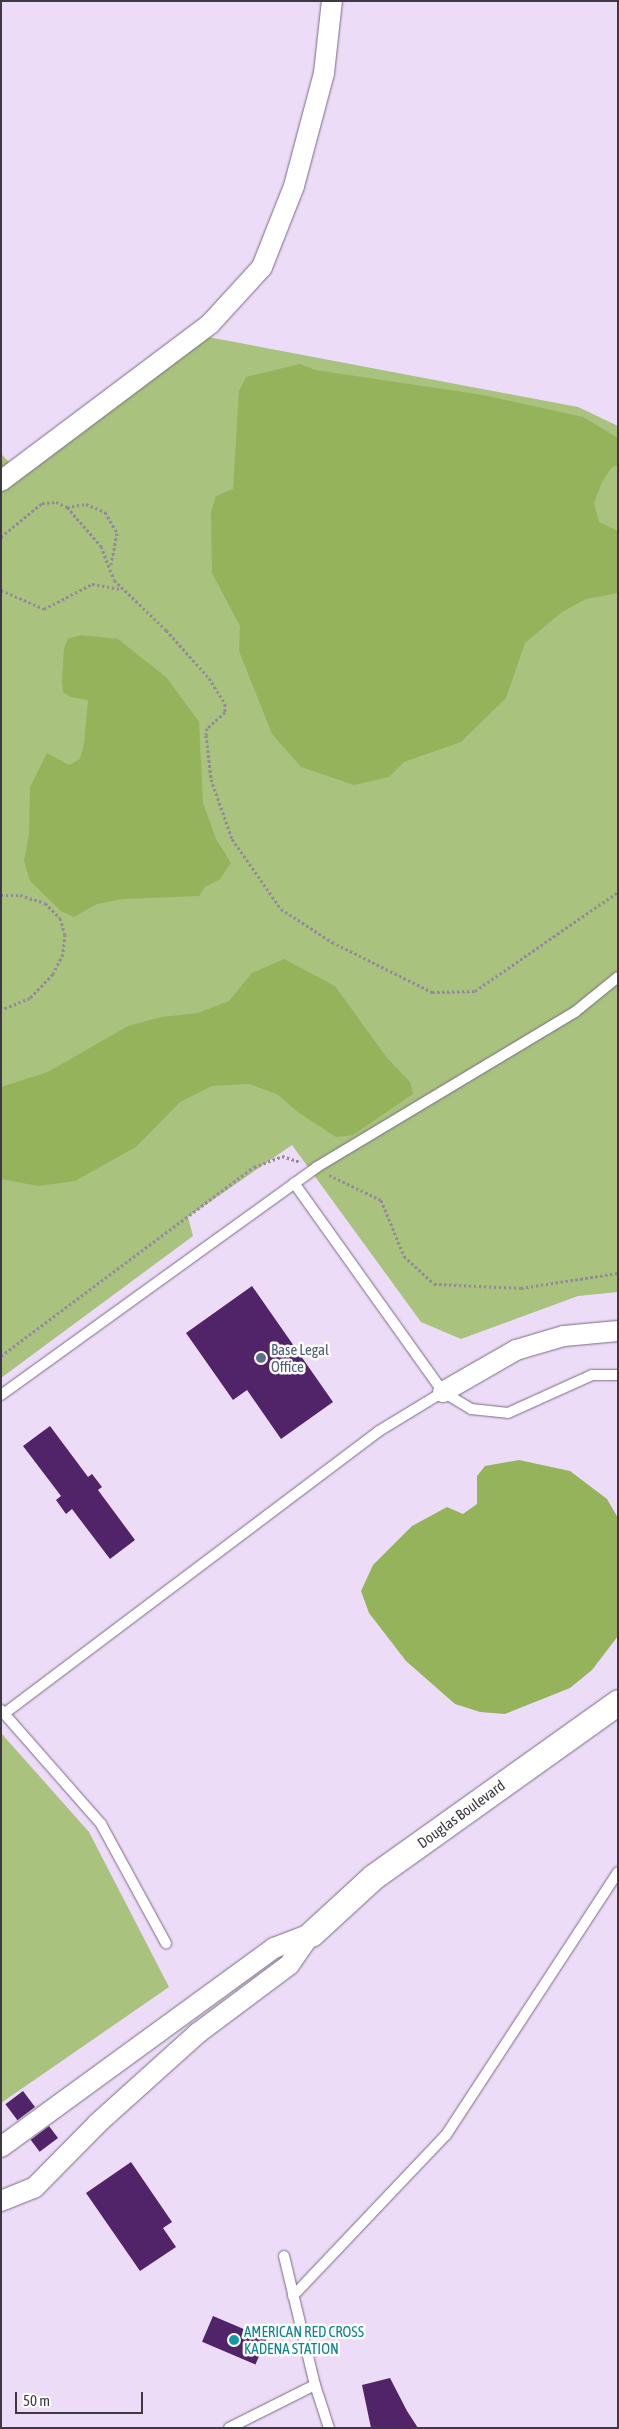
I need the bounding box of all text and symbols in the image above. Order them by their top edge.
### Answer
place label: Base Legal Office [271,1340,329,1375]
marker: Base Legal Office [255,1352,267,1364]
street label: Douglas Boulevard [414,1776,508,1852]
place label: AMERICAN RED CROSS KADENA STATION [244,2322,364,2357]
marker: AMERICAN RED CROSS KADENA STATION [228,2334,240,2346]
scale bar [18,2382,145,2414]
text: 50 m [23,2392,50,2409]

